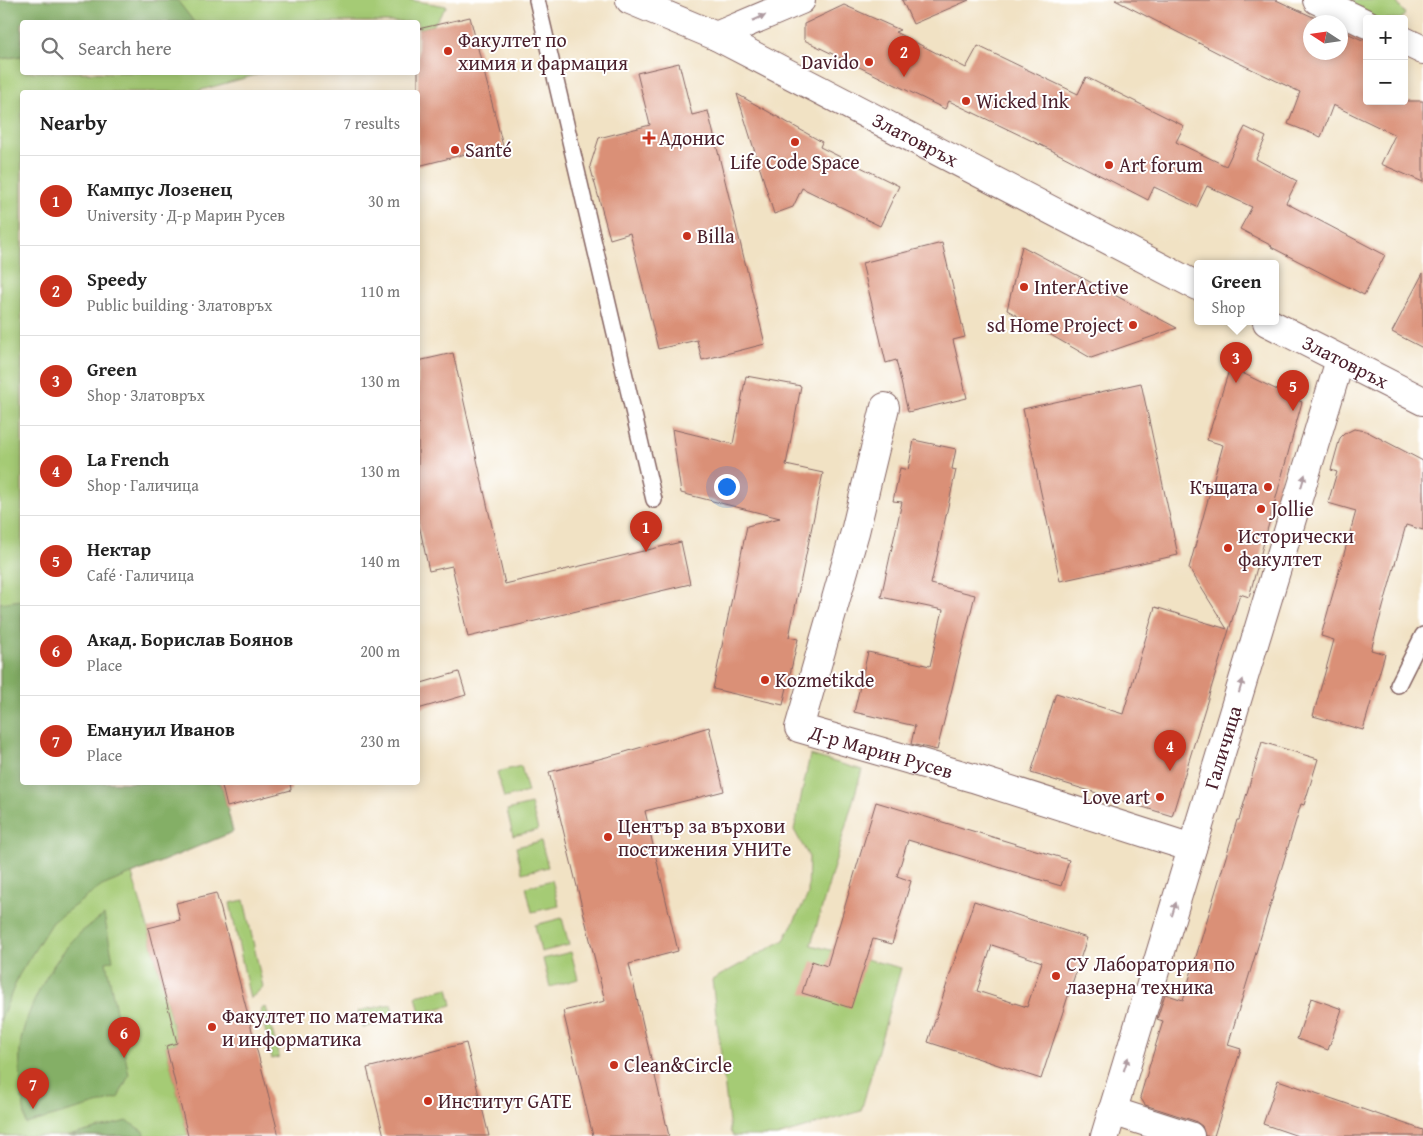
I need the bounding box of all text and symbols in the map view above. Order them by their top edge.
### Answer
one-way arrow [752,14,766,22]
north arrow [1303,15,1348,60]
map controls [1363,15,1408,105]
button: + [1363,15,1408,60]
search box [20,20,420,75]
place label: Факултет по химия и фармация [458,25,628,77]
icon: search [38,34,66,62]
text: Search here [78,34,172,62]
pin: 2 [888,36,920,77]
marker: Факултет по химия и фармация [442,45,454,57]
place label: Davido [801,47,859,76]
marker: Davido [863,56,875,68]
button: − [1363,60,1408,105]
place label: Wicked Ink [976,86,1070,115]
marker: Wicked Ink [960,95,972,107]
street label: Златовръх [868,105,964,174]
text: Nearby [40,107,107,138]
text: 7 results [343,111,400,135]
place label: Адонис [659,123,725,152]
marker: Адонис [643,132,655,144]
place label: Santé [465,135,512,164]
marker: Life Code Space [789,136,801,148]
marker: Santé [449,144,461,156]
place label: Life Code Space [730,147,860,176]
place label: Art forum [1119,150,1204,179]
marker: Art forum [1103,159,1115,171]
text: Кампус Лозенец [87,175,232,203]
text: 1 [52,189,60,213]
text: 30 m [368,189,400,213]
text: University · Д-р Марин Русев [87,203,285,227]
place label: Billa [697,221,735,250]
marker: Billa [681,230,693,242]
popup [1194,260,1279,325]
text: Speedy [87,265,147,293]
text: Green [1212,267,1261,295]
place label: InterActive [1034,272,1129,301]
text: 2 [52,279,60,303]
text: 110 m [360,279,400,303]
marker: InterActive [1018,281,1030,293]
text: Public building · Златовръх [87,293,272,317]
text: Shop [1212,295,1245,319]
place label: sd Home Project [987,310,1123,339]
marker: sd Home Project [1127,319,1139,331]
street label: Златовръх [1298,327,1395,396]
pin: 3 [1220,342,1252,383]
text: Green [87,355,137,383]
text: 3 [52,369,60,393]
text: 130 m [360,369,400,393]
pin: 5 [1277,370,1309,411]
text: Shop · Златовръх [87,383,205,407]
text: La French [87,445,169,473]
text: 4 [52,459,60,483]
text: 130 m [360,459,400,483]
place label: Къщата [1190,472,1258,501]
text: Shop · Галичица [87,473,199,497]
one-way arrow [1299,473,1307,488]
your location [714,474,740,500]
marker: Къщата [1262,481,1274,493]
place label: Jollie [1268,494,1314,523]
marker: Jollie [1255,503,1267,515]
pin: 1 [630,511,662,552]
place label: Исторически факултет [1238,521,1354,573]
text: Нектар [87,535,151,563]
marker: Исторически факултет [1222,542,1234,554]
text: 5 [52,549,60,573]
text: 140 m [360,549,400,573]
text: Café · Галичица [87,563,194,587]
text: Акад. Борислав Боянов [87,625,293,653]
text: 6 [52,639,60,663]
text: 200 m [360,639,400,663]
text: Place [87,653,122,677]
place label: Kozmetikde [775,665,874,694]
marker: Kozmetikde [759,674,771,686]
one-way arrow [1237,679,1245,694]
street label: Галичица [1196,702,1249,792]
text: Емануил Иванов [87,715,235,743]
street label: Д-р Марин Русев [805,717,956,786]
text: 7 [52,729,60,753]
text: 230 m [360,729,400,753]
pin: 4 [1154,730,1186,771]
text: Place [87,743,122,767]
place label: Love art [1082,782,1150,811]
marker: Love art [1154,791,1166,803]
place label: Център за върхови постижения УНИТе [618,811,792,863]
marker: Център за върхови постижения УНИТе [602,831,614,843]
one-way arrow [1170,901,1178,916]
place label: СУ Лаборатория по лазерна техника [1066,949,1235,1001]
marker: СУ Лаборатория по лазерна техника [1050,970,1062,982]
place label: Факултет по математика и информатика [222,1001,444,1053]
pin: 6 [108,1017,140,1058]
marker: Факултет по математика и информатика [206,1021,218,1033]
place label: Clean&Circle [624,1050,732,1079]
one-way arrow [1123,1057,1131,1072]
marker: Clean&Circle [608,1059,620,1071]
pin: 7 [17,1068,49,1109]
place label: Институт GATE [438,1086,572,1115]
marker: Институт GATE [422,1095,434,1107]

